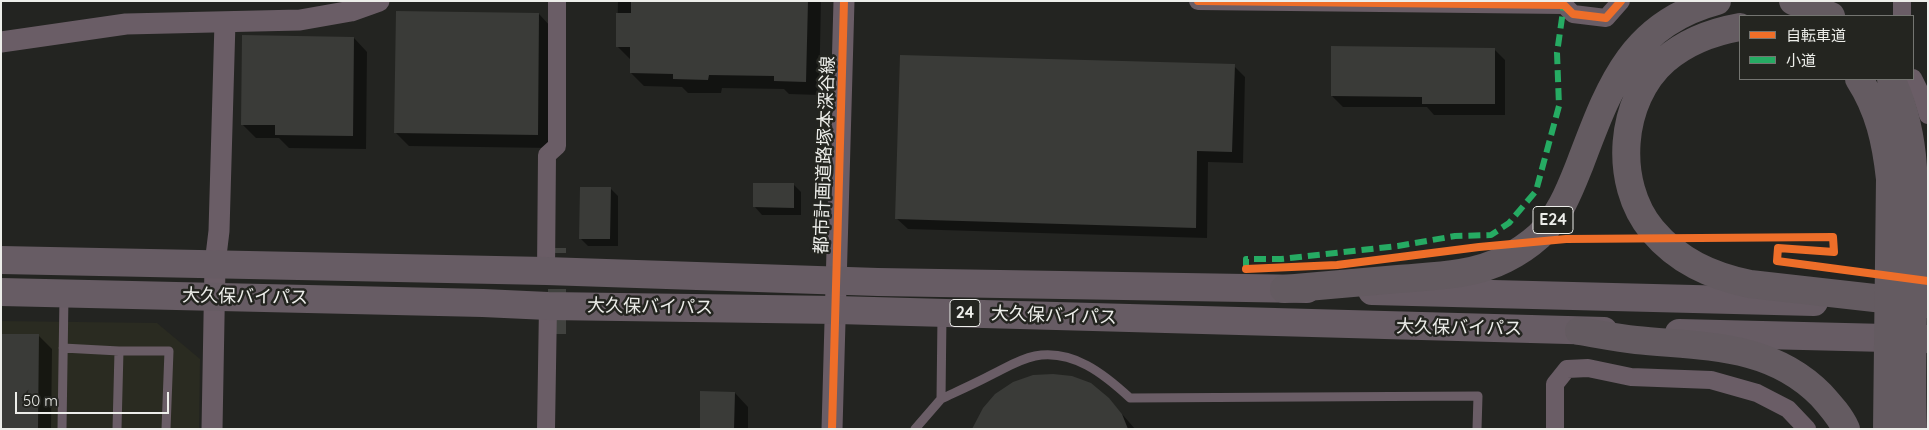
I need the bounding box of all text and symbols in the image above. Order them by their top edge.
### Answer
legend [1739,15,1914,80]
text: 自転車道 [1786,26,1846,45]
text: 小道 [1786,51,1816,70]
street label: 都市計画道路塚本深谷線 [811,56,839,254]
road number: E24 [1533,206,1573,234]
street label: 大久保バイパス [182,285,308,309]
street label: 大久保バイパス [587,295,713,319]
road number: 24 [950,300,980,326]
street label: 大久保バイパス [991,303,1117,329]
street label: 大久保バイパス [1396,316,1522,340]
scale bar [18,382,171,414]
text: 50 m [23,391,58,410]

